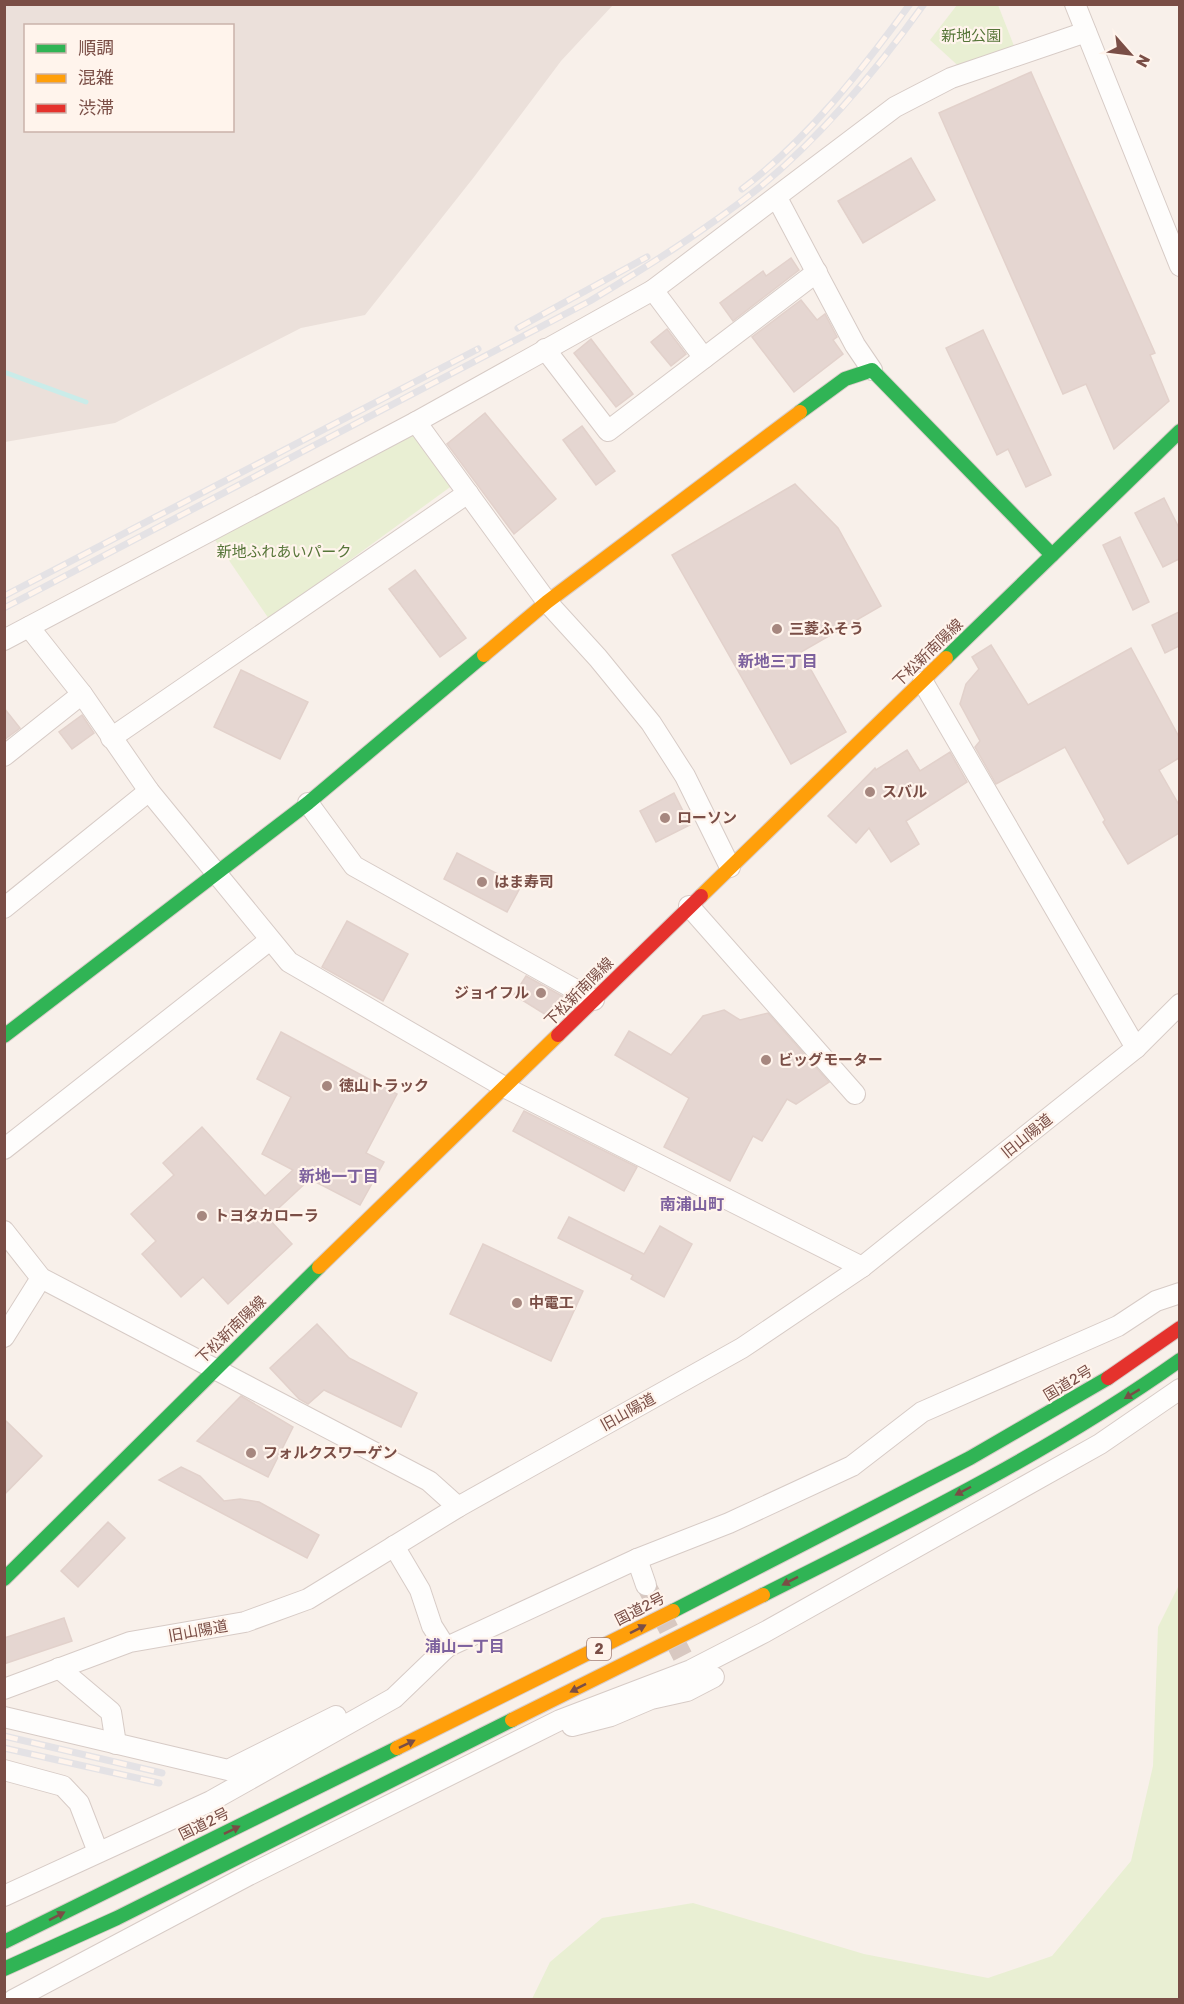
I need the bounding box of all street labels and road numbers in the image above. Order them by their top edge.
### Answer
street label: 下松新南陽線 [889,615,967,691]
street label: 下松新南陽線 [541,954,617,1030]
street label: 旧山陽道 [998,1110,1056,1162]
street label: 下松新南陽線 [192,1292,270,1368]
street label: 国道2号 [1040,1361,1096,1405]
street label: 旧山陽道 [597,1390,659,1434]
street label: 国道2号 [612,1589,668,1629]
street label: 旧山陽道 [167,1617,229,1645]
road number: 2 [587,1638,611,1660]
street label: 国道2号 [176,1804,232,1844]

